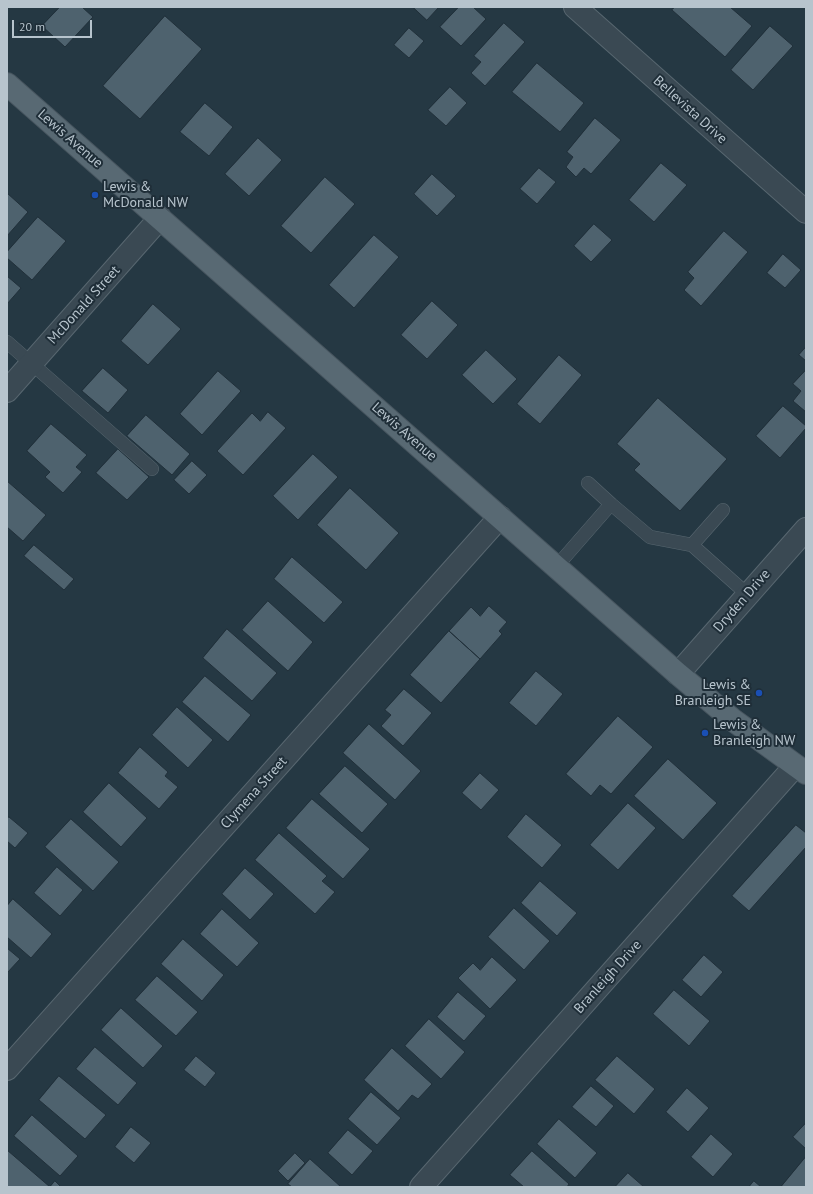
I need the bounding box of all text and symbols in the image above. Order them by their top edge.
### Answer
scale bar [14,12,94,38]
text: 20 m [19,19,45,34]
street label: Bellevista Drive [650,72,730,148]
street label: Lewis Avenue [34,106,106,172]
place label: Lewis & McDonald NW [103,179,188,212]
marker: Lewis & McDonald NW [90,190,100,200]
street label: McDonald Street [44,262,124,348]
street label: Lewis Avenue [368,399,440,465]
street label: Dryden Drive [710,566,774,636]
place label: Lewis & Branleigh SE [675,677,751,710]
marker: Lewis & Branleigh SE [754,688,764,698]
place label: Lewis & Branleigh NW [713,717,795,750]
marker: Lewis & Branleigh NW [700,728,710,738]
street label: Clymena Street [217,753,291,833]
street label: Branleigh Drive [571,937,645,1017]

